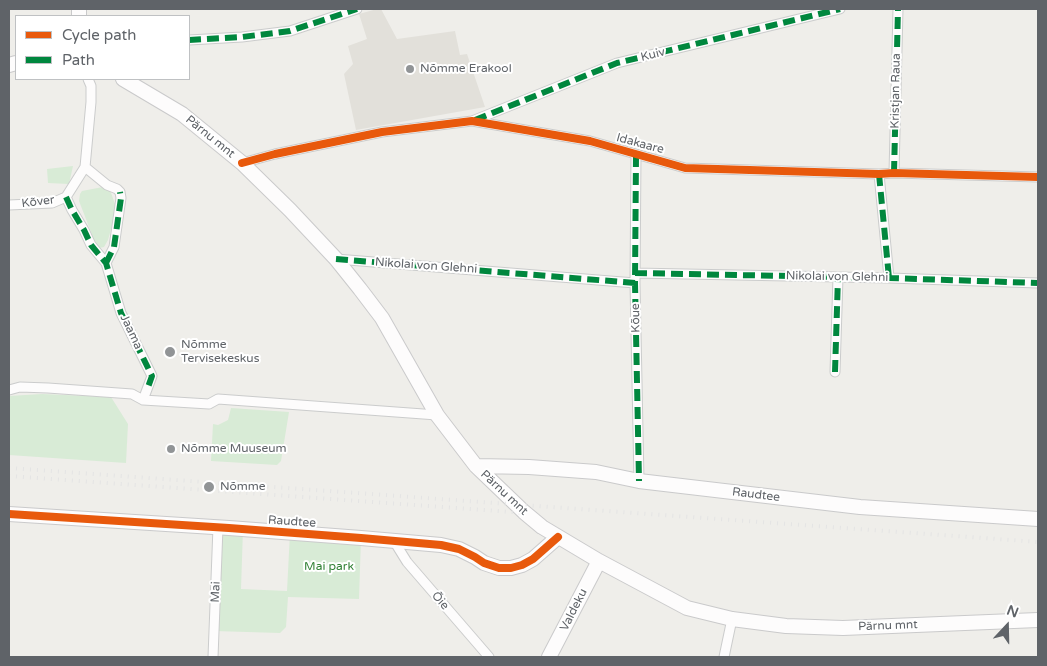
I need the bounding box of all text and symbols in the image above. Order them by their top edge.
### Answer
legend [15,15,190,80]
text: Cycle path [62,26,136,44]
street label: Kuiv [639,45,667,65]
text: Path [62,51,95,69]
street label: Kristjan Raua [888,53,904,129]
place label: Nõmme Erakool [420,62,512,76]
marker: Nõmme Erakool [404,63,416,75]
street label: Pärnu mnt [182,113,238,161]
street label: Idakaare [615,131,665,157]
street label: Kõver [21,193,55,211]
street label: Nikolai von Glehni [374,255,478,277]
street label: Nikolai von Glehni [786,269,888,285]
street label: Kõue [629,303,643,333]
street label: Jaama [117,312,145,352]
place label: Nõmme Tervisekeskus [181,338,259,366]
marker: Nõmme Tervisekeskus [163,345,177,359]
place label: Nõmme Muuseum [181,442,287,456]
marker: Nõmme Muuseum [165,443,177,455]
street label: Pärnu mnt [477,467,531,519]
marker: Nõmme [202,480,216,494]
place label: Nõmme [220,480,266,494]
street label: Raudtee [731,485,781,505]
street label: Raudtee [267,513,317,531]
park label: Mai park [304,560,354,574]
street label: Mai [208,581,224,603]
street label: Valdeku [557,586,591,634]
street label: Õie [428,589,452,613]
north arrow [982,601,1032,651]
text: N [1004,602,1021,621]
street label: Pärnu mnt [858,618,918,634]

